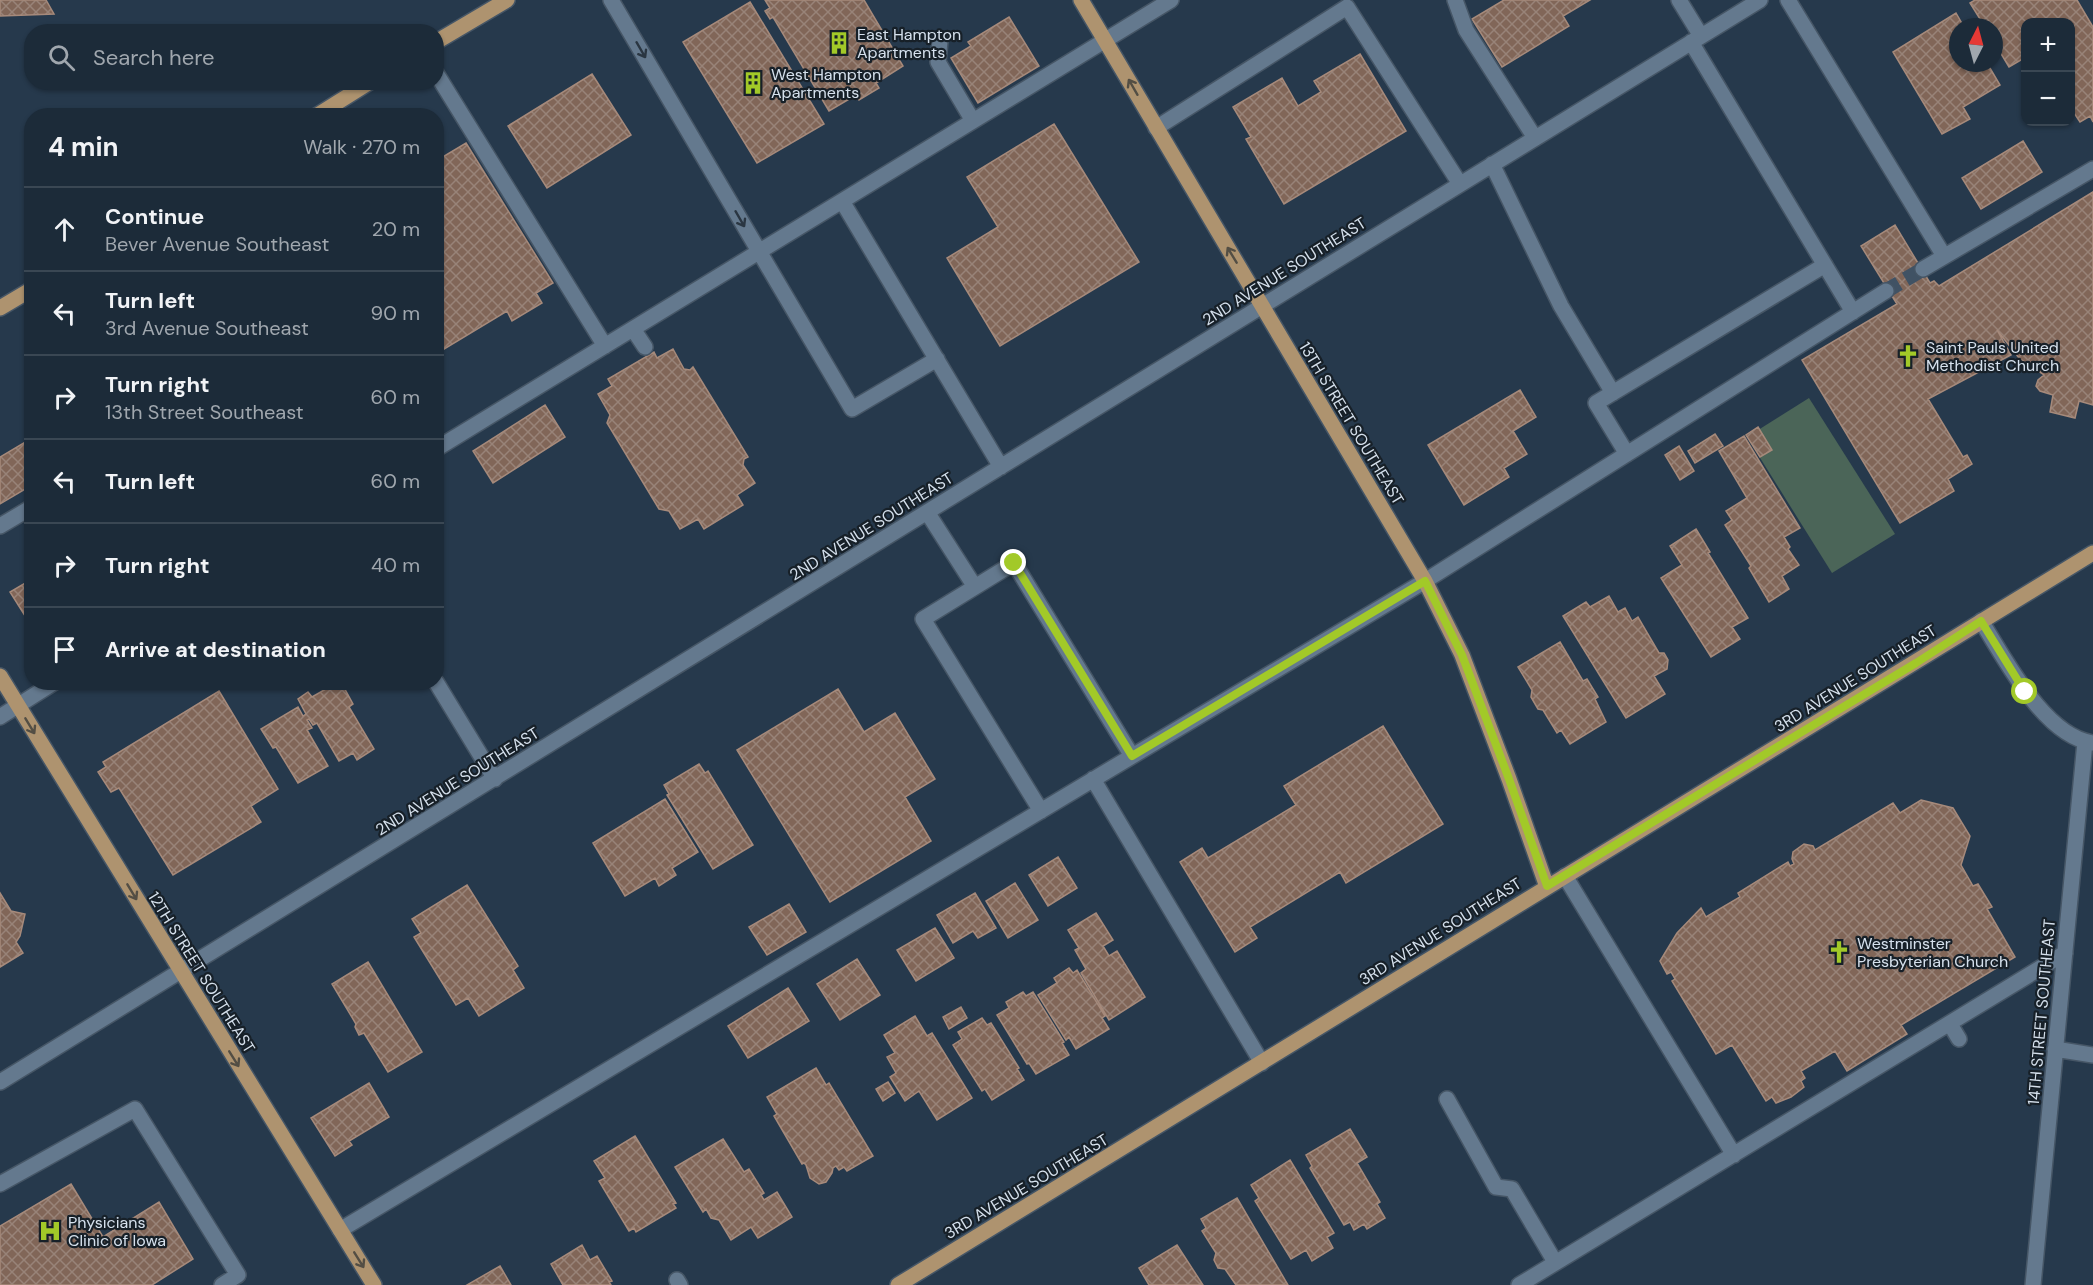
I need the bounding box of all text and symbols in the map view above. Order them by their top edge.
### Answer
north arrow [1949,18,2003,72]
map controls [2021,18,2075,126]
button: + [2021,18,2075,72]
search box [24,24,444,90]
place label: East Hampton Apartments [857,24,961,63]
building icon: East Hampton Apartments [826,30,852,56]
icon: search [45,41,78,74]
one-way arrow [635,42,647,59]
text: Search here [93,43,214,72]
place label: West Hampton Apartments [771,64,881,103]
building icon: West Hampton Apartments [740,70,766,96]
button: − [2021,72,2075,126]
one-way arrow [1126,79,1138,96]
text: 4 min [48,130,119,164]
text: Walk · 270 m [303,134,420,160]
text: Continue [105,202,204,231]
one-way arrow [734,210,746,227]
street label: 2ND AVENUE SOUTHEAST [1199,212,1370,330]
icon: ahead [48,213,81,246]
text: 20 m [372,216,420,242]
text: Bever Avenue Southeast [105,231,329,257]
one-way arrow [1225,247,1237,264]
text: Turn left [105,286,195,315]
icon: left [48,297,81,330]
text: 90 m [371,300,420,326]
text: 3rd Avenue Southeast [105,315,309,341]
place label: Saint Pauls United Methodist Church [1926,337,2059,376]
street label: 13TH STREET SOUTHEAST [1295,338,1409,509]
church icon: Saint Pauls United Methodist Church [1895,343,1921,369]
text: Turn right [105,370,210,399]
icon: right [48,381,81,414]
text: 60 m [371,384,420,410]
text: 13th Street Southeast [105,399,304,425]
icon: left [48,465,81,498]
text: Turn left [105,467,195,496]
street label: 2ND AVENUE SOUTHEAST [786,467,957,585]
text: 60 m [371,468,420,494]
icon: right [48,549,81,582]
route end [1000,549,1026,575]
text: Turn right [105,551,210,580]
text: 40 m [371,552,420,578]
street label: 3RD AVENUE SOUTHEAST [1770,620,1940,737]
icon: arrive [48,633,81,666]
text: Arrive at destination [105,635,326,664]
route start [2011,678,2037,704]
one-way arrow [25,717,37,734]
street label: 2ND AVENUE SOUTHEAST [372,722,543,840]
street label: 3RD AVENUE SOUTHEAST [1355,873,1525,990]
one-way arrow [127,883,139,900]
street label: 12TH STREET SOUTHEAST [143,888,260,1057]
street label: 14TH STREET SOUTHEAST [2023,918,2060,1106]
place label: Westminster Presbyterian Church [1857,933,2008,972]
church icon: Westminster Presbyterian Church [1826,939,1852,965]
one-way arrow [228,1050,241,1067]
street label: 3RD AVENUE SOUTHEAST [940,1129,1112,1244]
place label: Physicians Clinic of Iowa [68,1212,166,1251]
hospital icon: Physicians Clinic of Iowa [37,1218,63,1244]
one-way arrow [353,1251,365,1268]

